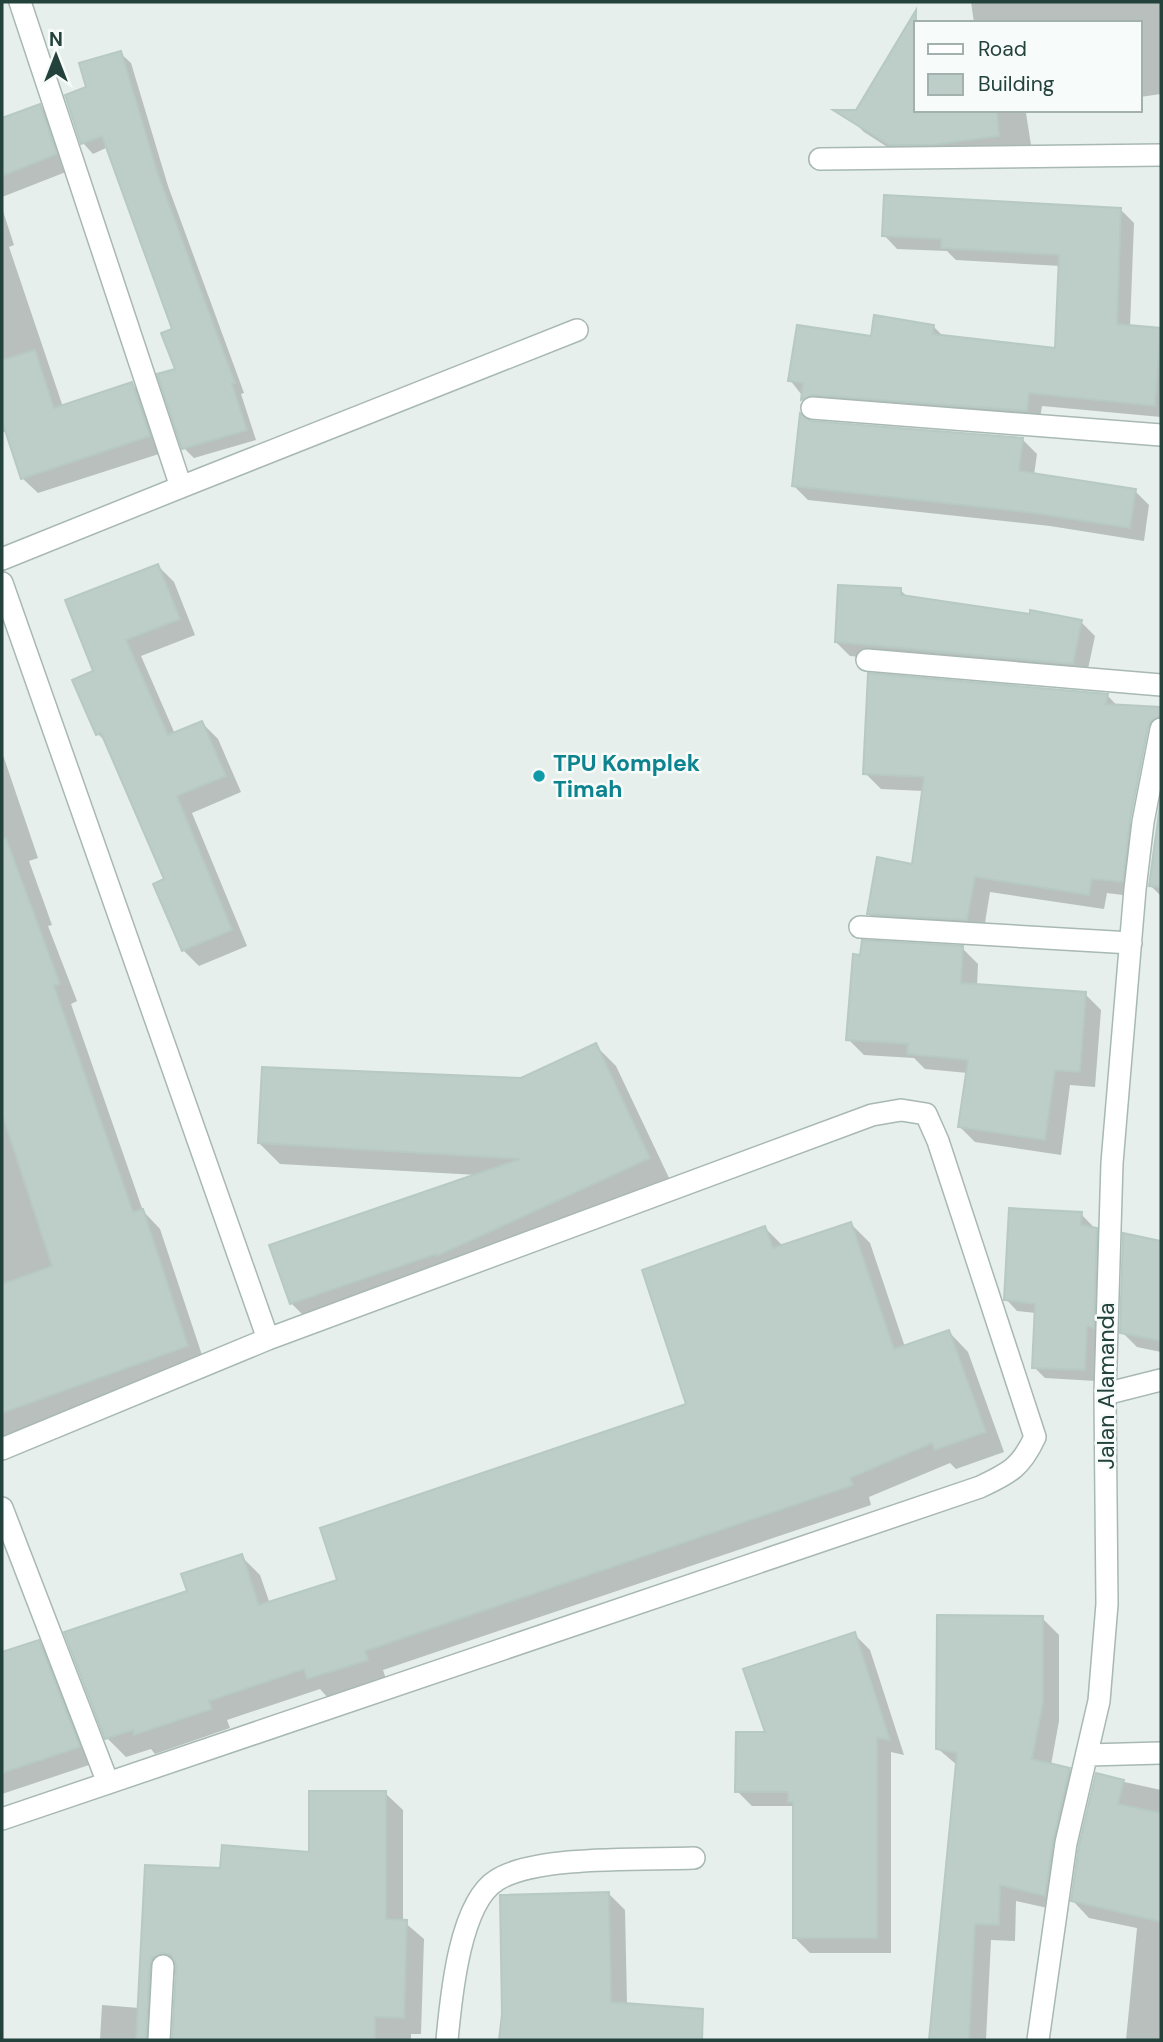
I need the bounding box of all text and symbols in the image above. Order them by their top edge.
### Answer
north arrow [21,21,91,91]
legend [914,21,1142,112]
text: N [49,27,63,52]
text: Road [978,35,1027,63]
text: Building [978,70,1055,98]
place label: TPU Komplek Timah [553,748,700,804]
marker: TPU Komplek Timah [531,768,547,784]
street label: Jalan Alamanda [1091,1302,1121,1470]

